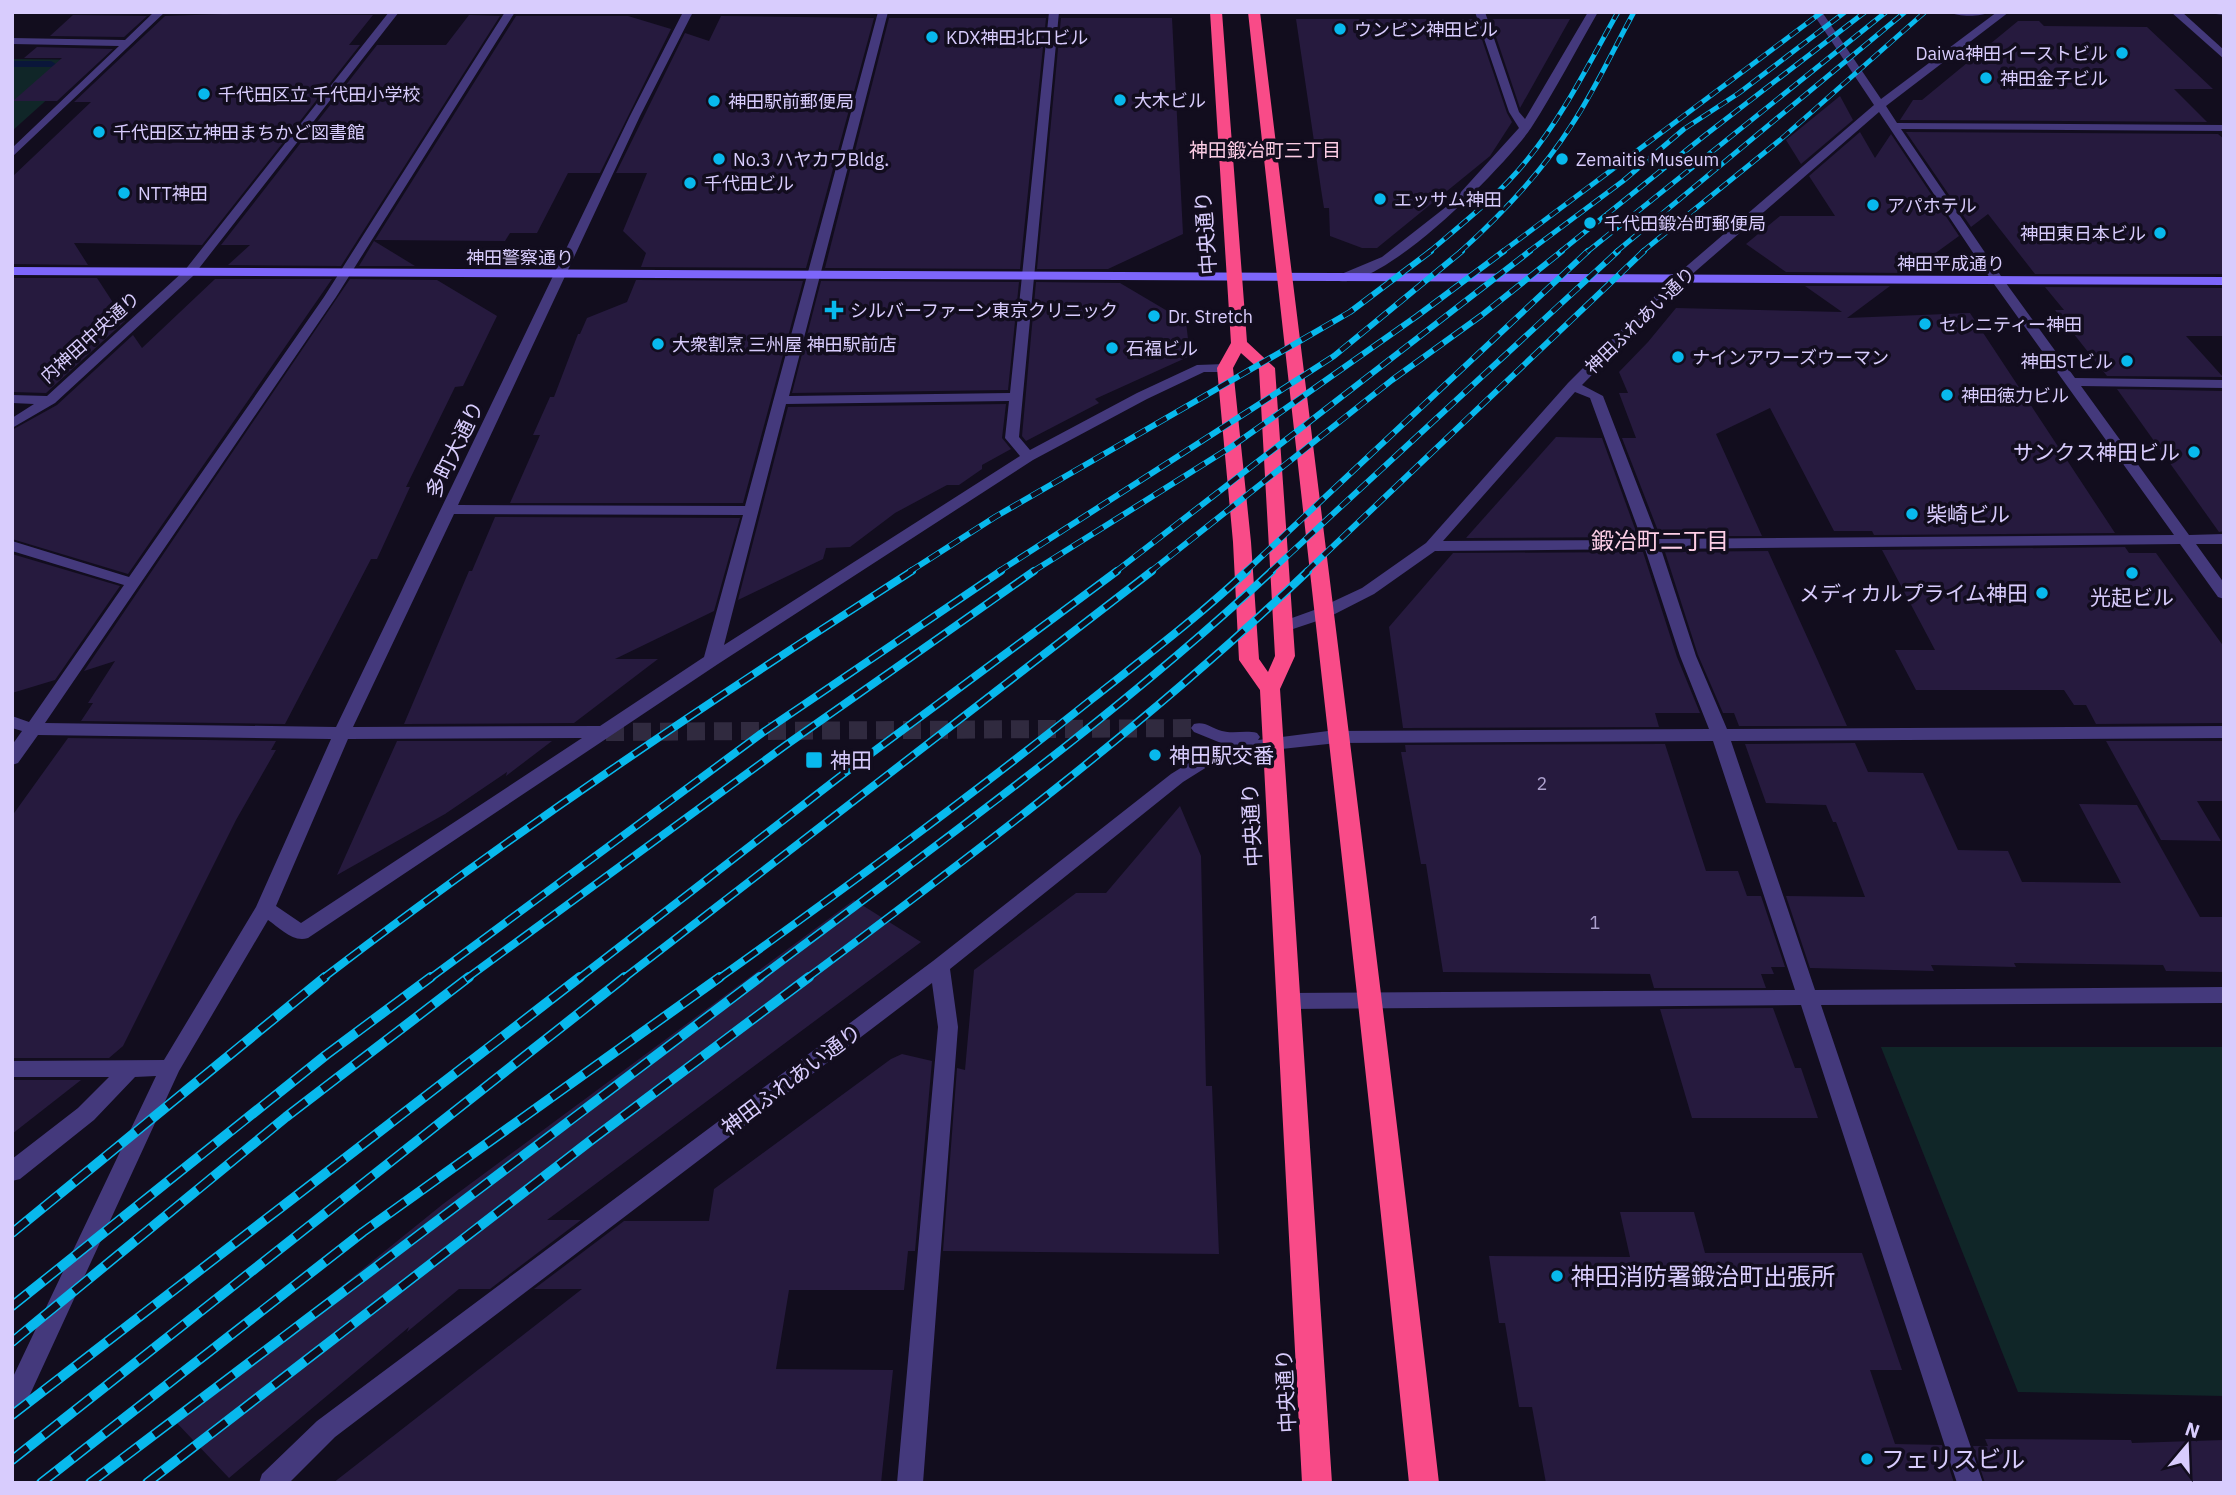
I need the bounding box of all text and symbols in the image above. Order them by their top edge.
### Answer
place label: ウンピン神田ビル [1354,18,1498,41]
marker: ウンピン神田ビル [1332,21,1348,37]
place label: KDX神田北口ビル [946,26,1088,49]
marker: KDX神田北口ビル [924,29,940,45]
place label: Daiwa神田イーストビル [1915,42,2108,65]
marker: Daiwa神田イーストビル [2114,45,2130,61]
place label: 神田金子ビル [2000,67,2108,90]
marker: 神田金子ビル [1978,70,1994,86]
place label: 千代田区立 千代田小学校 [218,83,420,106]
marker: 千代田区立 千代田小学校 [196,86,212,102]
place label: 大木ビル [1134,89,1206,112]
place label: 神田駅前郵便局 [728,90,854,113]
marker: 大木ビル [1112,92,1128,108]
marker: 神田駅前郵便局 [706,93,722,109]
place label: 千代田区立神田まちかど図書館 [113,121,365,144]
marker: 千代田区立神田まちかど図書館 [91,124,107,140]
district label: 神田鍛冶町三丁目 [1189,138,1341,162]
place label: No.3 ハヤカワBldg. [733,148,889,171]
place label: Zemaitis Museum [1576,148,1719,171]
marker: No.3 ハヤカワBldg. [711,151,727,167]
marker: Zemaitis Museum [1554,151,1570,167]
place label: 千代田ビル [704,172,794,195]
marker: 千代田ビル [682,175,698,191]
place label: NTT神田 [138,182,208,205]
marker: NTT神田 [116,185,132,201]
place label: エッサム神田 [1394,188,1502,211]
street label: 中央通り [1188,190,1222,276]
marker: エッサム神田 [1372,191,1388,207]
place label: アパホテル [1887,194,1977,217]
marker: アパホテル [1865,197,1881,213]
place label: 千代田鍛冶町郵便局 [1604,212,1766,235]
marker: 千代田鍛冶町郵便局 [1582,215,1598,231]
place label: 神田東日本ビル [2020,222,2146,245]
marker: 神田東日本ビル [2152,225,2168,241]
street label: 神田警察通り [466,246,574,269]
street label: 神田平成通り [1897,252,2005,275]
street label: 神田ふれあい通り [1580,262,1700,378]
street label: 内神田中央通り [35,286,145,388]
place label: シルバーファーン東京クリニック [850,299,1118,322]
marker: シルバーファーン東京クリニック [824,300,844,320]
place label: Dr. Stretch [1168,305,1253,328]
marker: Dr. Stretch [1146,308,1162,324]
place label: セレニティー神田 [1939,313,2082,336]
marker: セレニティー神田 [1917,316,1933,332]
place label: 大衆割烹 三州屋 神田駅前店 [672,333,897,356]
marker: 大衆割烹 三州屋 神田駅前店 [650,336,666,352]
place label: 石福ビル [1126,337,1198,360]
marker: 石福ビル [1104,340,1120,356]
place label: ナインアワーズウーマン [1692,346,1889,369]
marker: ナインアワーズウーマン [1670,349,1686,365]
place label: 神田STビル [2020,350,2113,373]
marker: 神田STビル [2119,353,2135,369]
place label: 神田徳力ビル [1961,384,2069,407]
marker: 神田徳力ビル [1939,387,1955,403]
street label: 多町大通り [418,396,490,502]
place label: サンクス神田ビル [2013,438,2180,466]
marker: サンクス神田ビル [2186,444,2202,460]
place label: 柴崎ビル [1926,500,2010,528]
marker: 柴崎ビル [1904,506,1920,522]
district label: 鍛冶町二丁目 [1591,525,1729,555]
marker: 光起ビル [2124,565,2140,581]
place label: メディカルプライム神田 [1799,579,2028,607]
place label: 光起ビル [2090,583,2174,611]
marker: メディカルプライム神田 [2034,585,2050,601]
place label: 神田駅交番 [1169,741,1274,769]
place label: 神田 [830,746,872,774]
marker: 神田駅交番 [1147,747,1163,763]
marker: 神田 [804,750,824,770]
house number: 2 [1537,772,1547,795]
street label: 中央通り [1235,782,1267,868]
house number: 1 [1590,911,1600,934]
street label: 神田ふれあい通り [715,1017,867,1141]
place label: 神田消防署鍛治町出張所 [1571,1260,1835,1292]
marker: 神田消防署鍛治町出張所 [1549,1268,1565,1284]
street label: 中央通り [1269,1348,1301,1434]
north arrow [2152,1411,2222,1481]
text: N [2182,1416,2203,1444]
place label: フェリスビル [1881,1443,2025,1475]
marker: フェリスビル [1859,1451,1875,1467]

